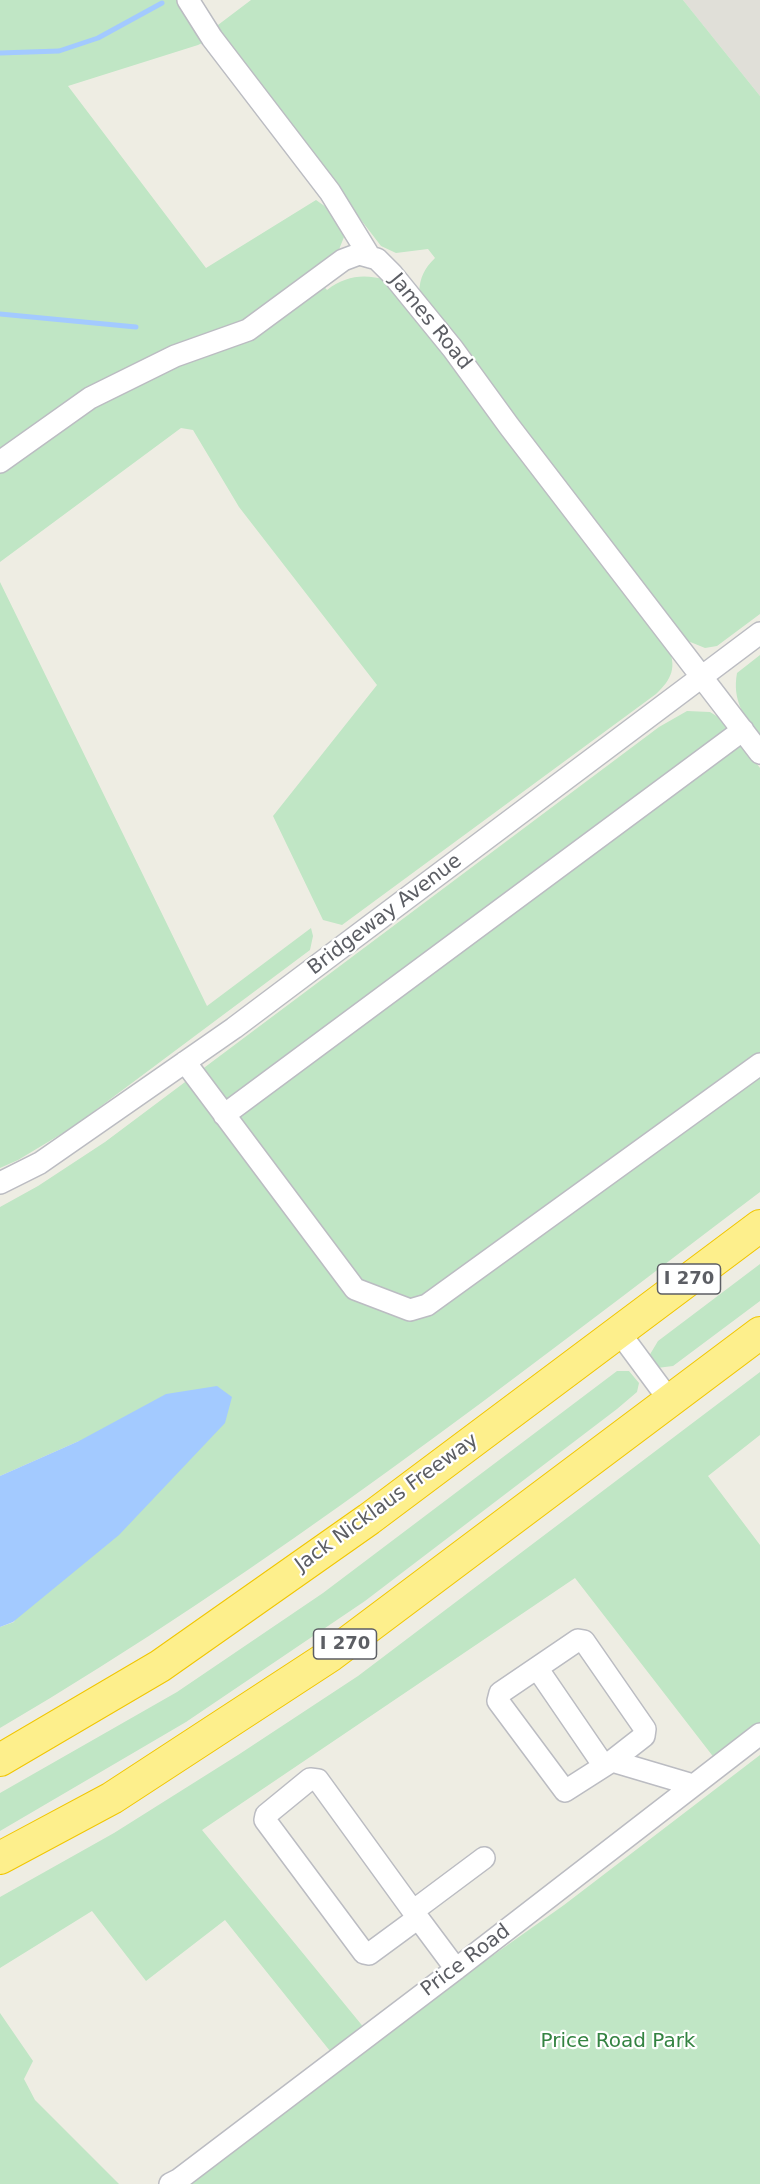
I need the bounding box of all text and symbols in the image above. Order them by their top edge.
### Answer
street label: James Road [384,269,476,375]
street label: Bridgeway Avenue [303,849,467,981]
road number: I 270 [658,1264,720,1294]
street label: Jack Nicklaus Freeway [291,1429,483,1577]
road number: I 270 [314,1629,376,1659]
street label: Price Road [417,1920,515,2002]
park label: Price Road Park [541,2030,695,2054]

